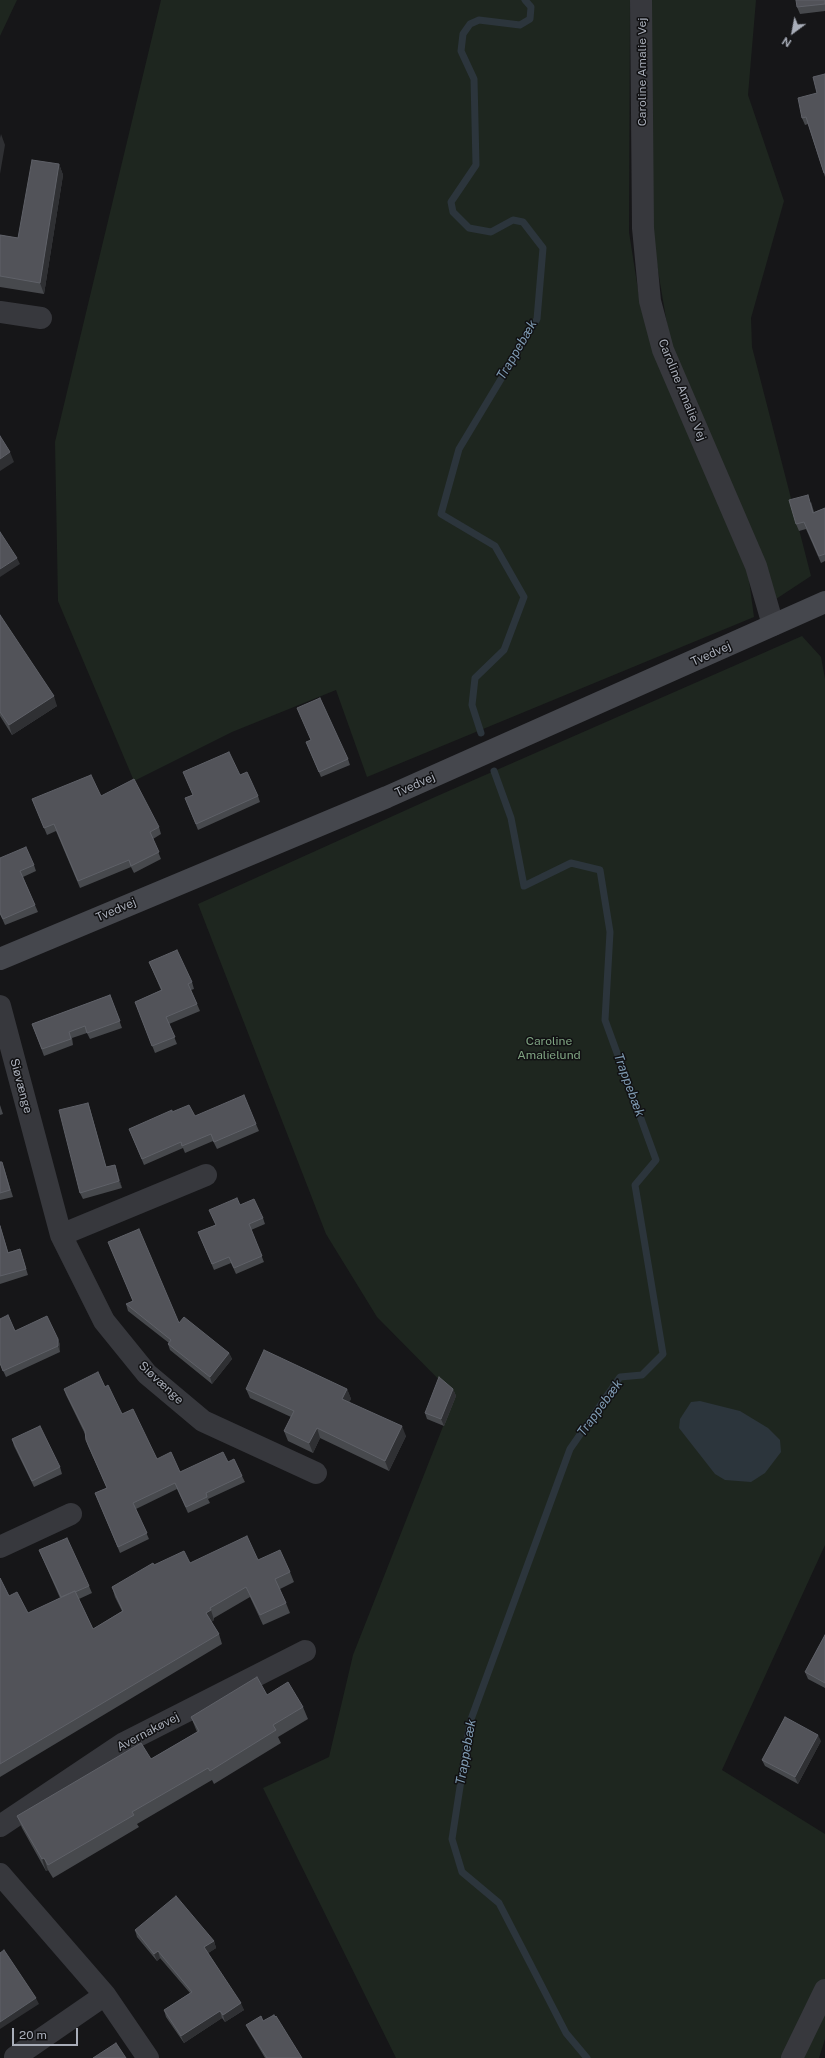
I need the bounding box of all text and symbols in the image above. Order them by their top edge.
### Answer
north arrow [773,12,813,52]
street label: Caroline Amalie Vej [635,18,649,126]
text: N [780,35,793,50]
water label: Trappebæk [494,317,540,383]
street label: Caroline Amalie Vej [655,337,709,443]
street label: Tvedvej [689,639,733,669]
street label: Tvedvej [393,770,437,800]
street label: Tvedvej [94,895,138,925]
park label: Caroline Amalielund [517,1034,581,1062]
water label: Trappebæk [610,1051,648,1119]
street label: Siøvænge [7,1057,35,1115]
street label: Siøvænge [136,1359,186,1407]
water label: Trappebæk [574,1377,626,1439]
street label: Avernakøvej [114,1710,182,1754]
water label: Trappebæk [453,1718,479,1786]
scale bar [14,2020,80,2046]
text: 20 m [19,2028,47,2042]

